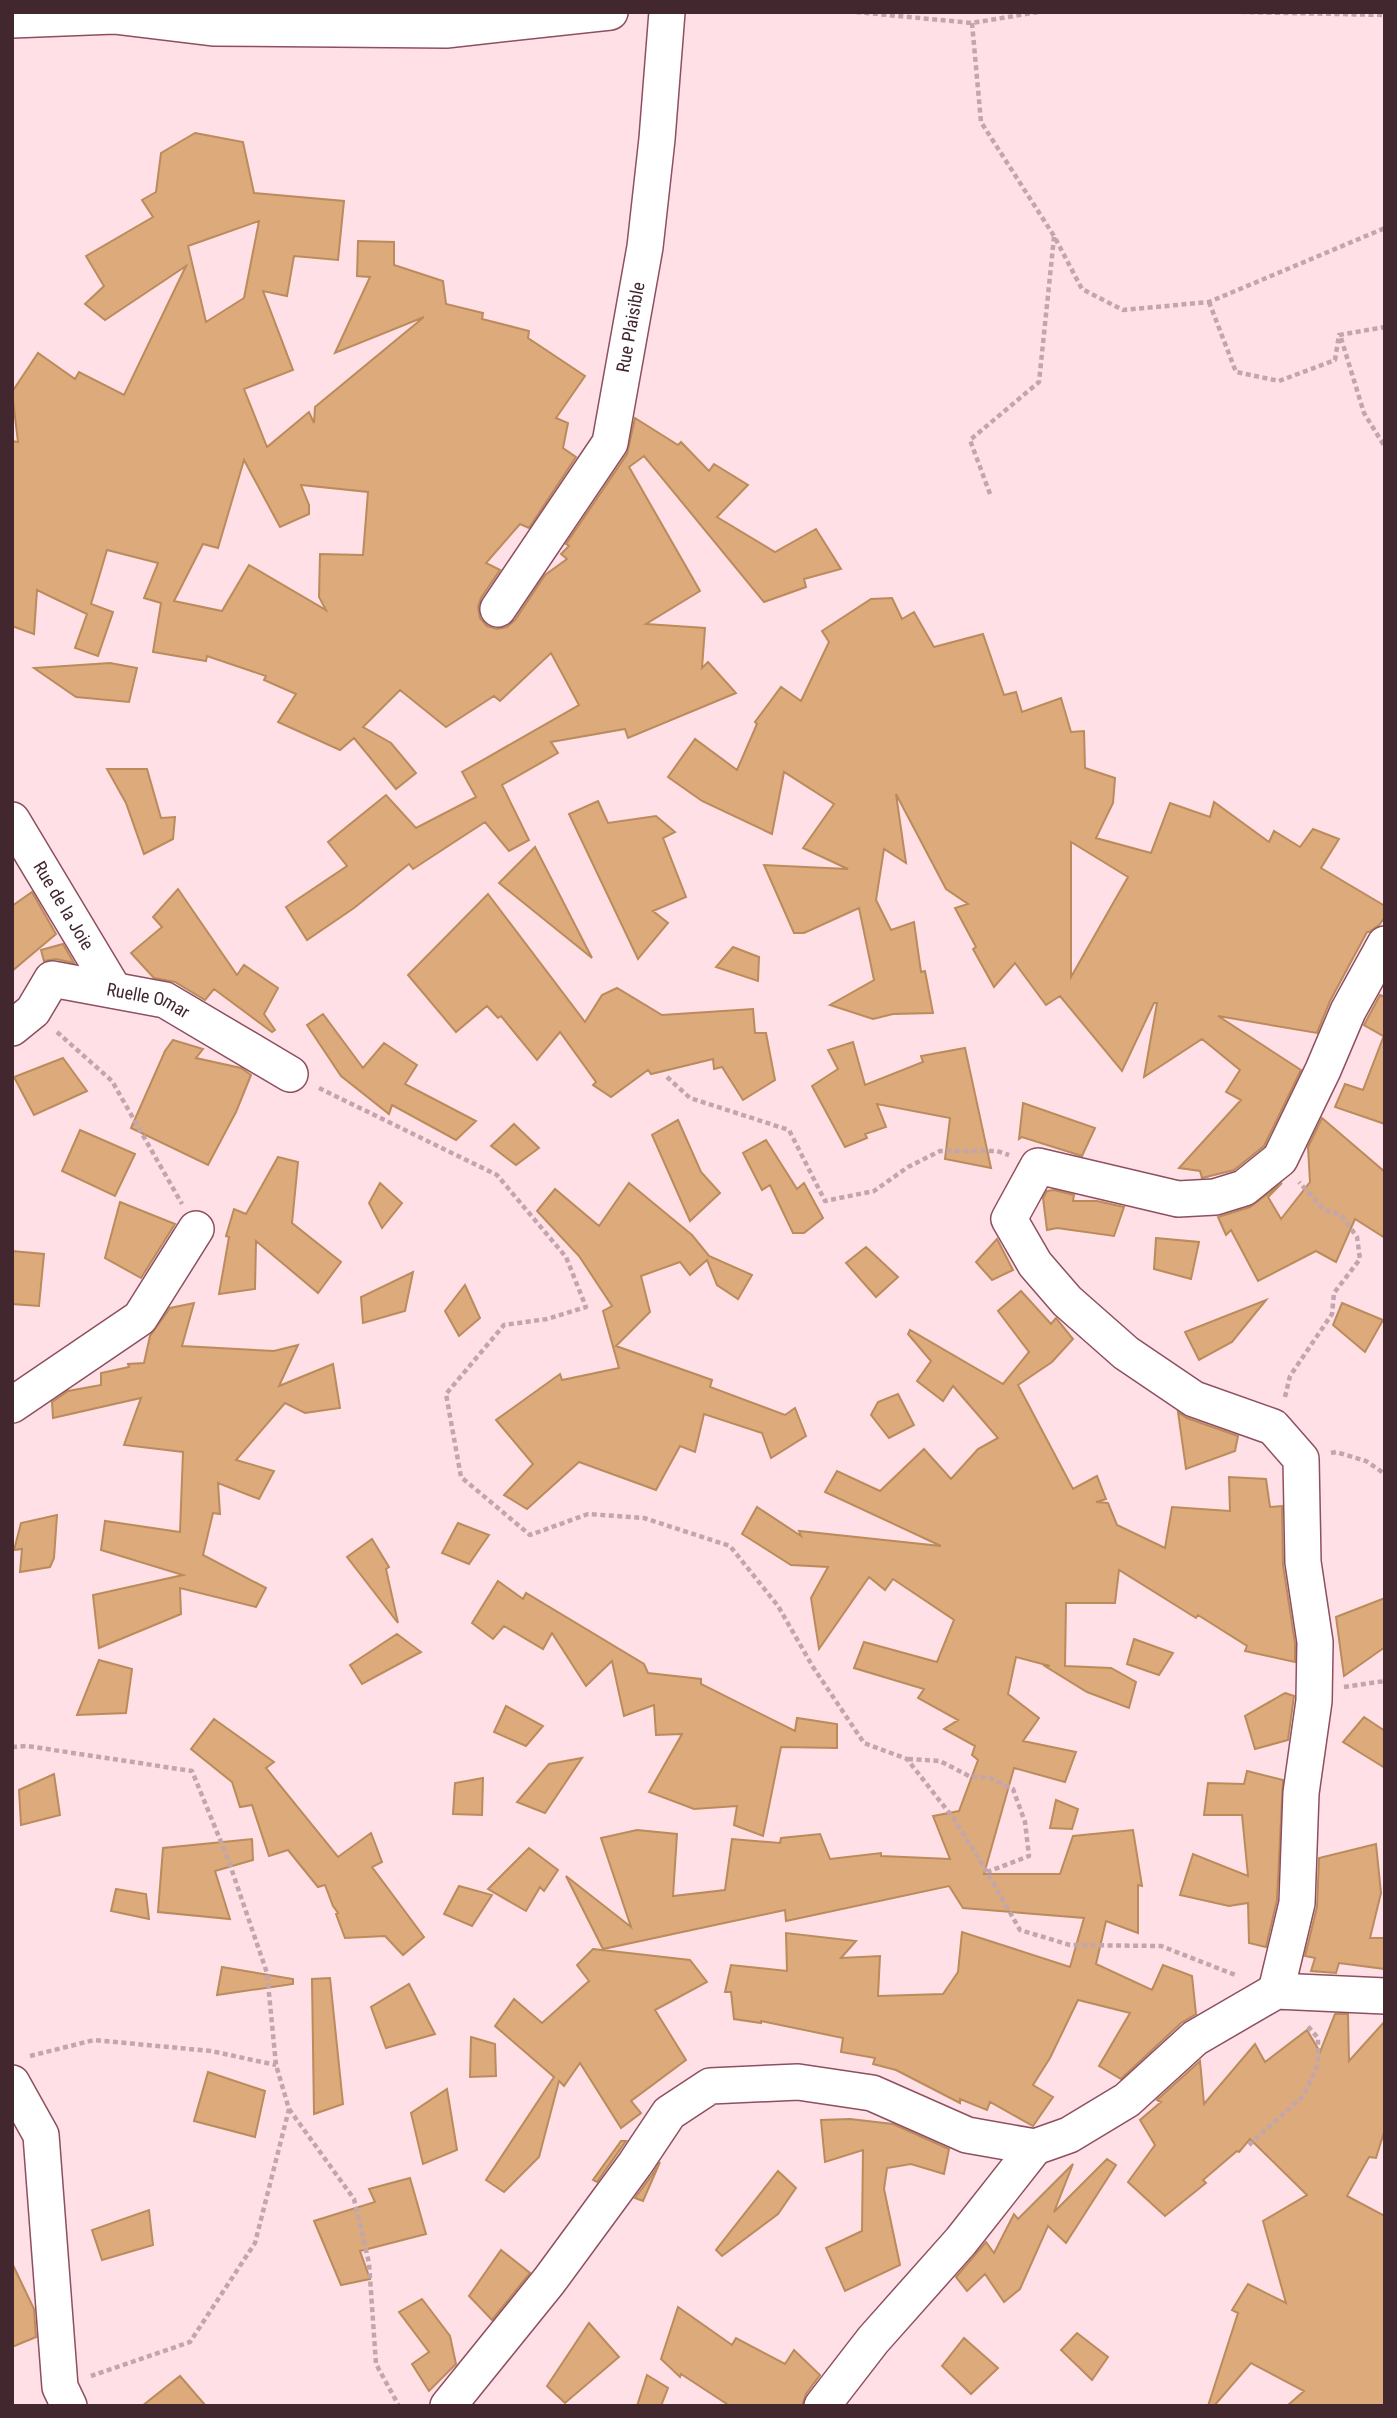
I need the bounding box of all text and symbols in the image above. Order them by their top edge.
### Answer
street label: Rue Plaisible [612,280,649,374]
street label: Rue de la Joie [29,857,99,954]
street label: Ruelle Omar [105,978,194,1023]

